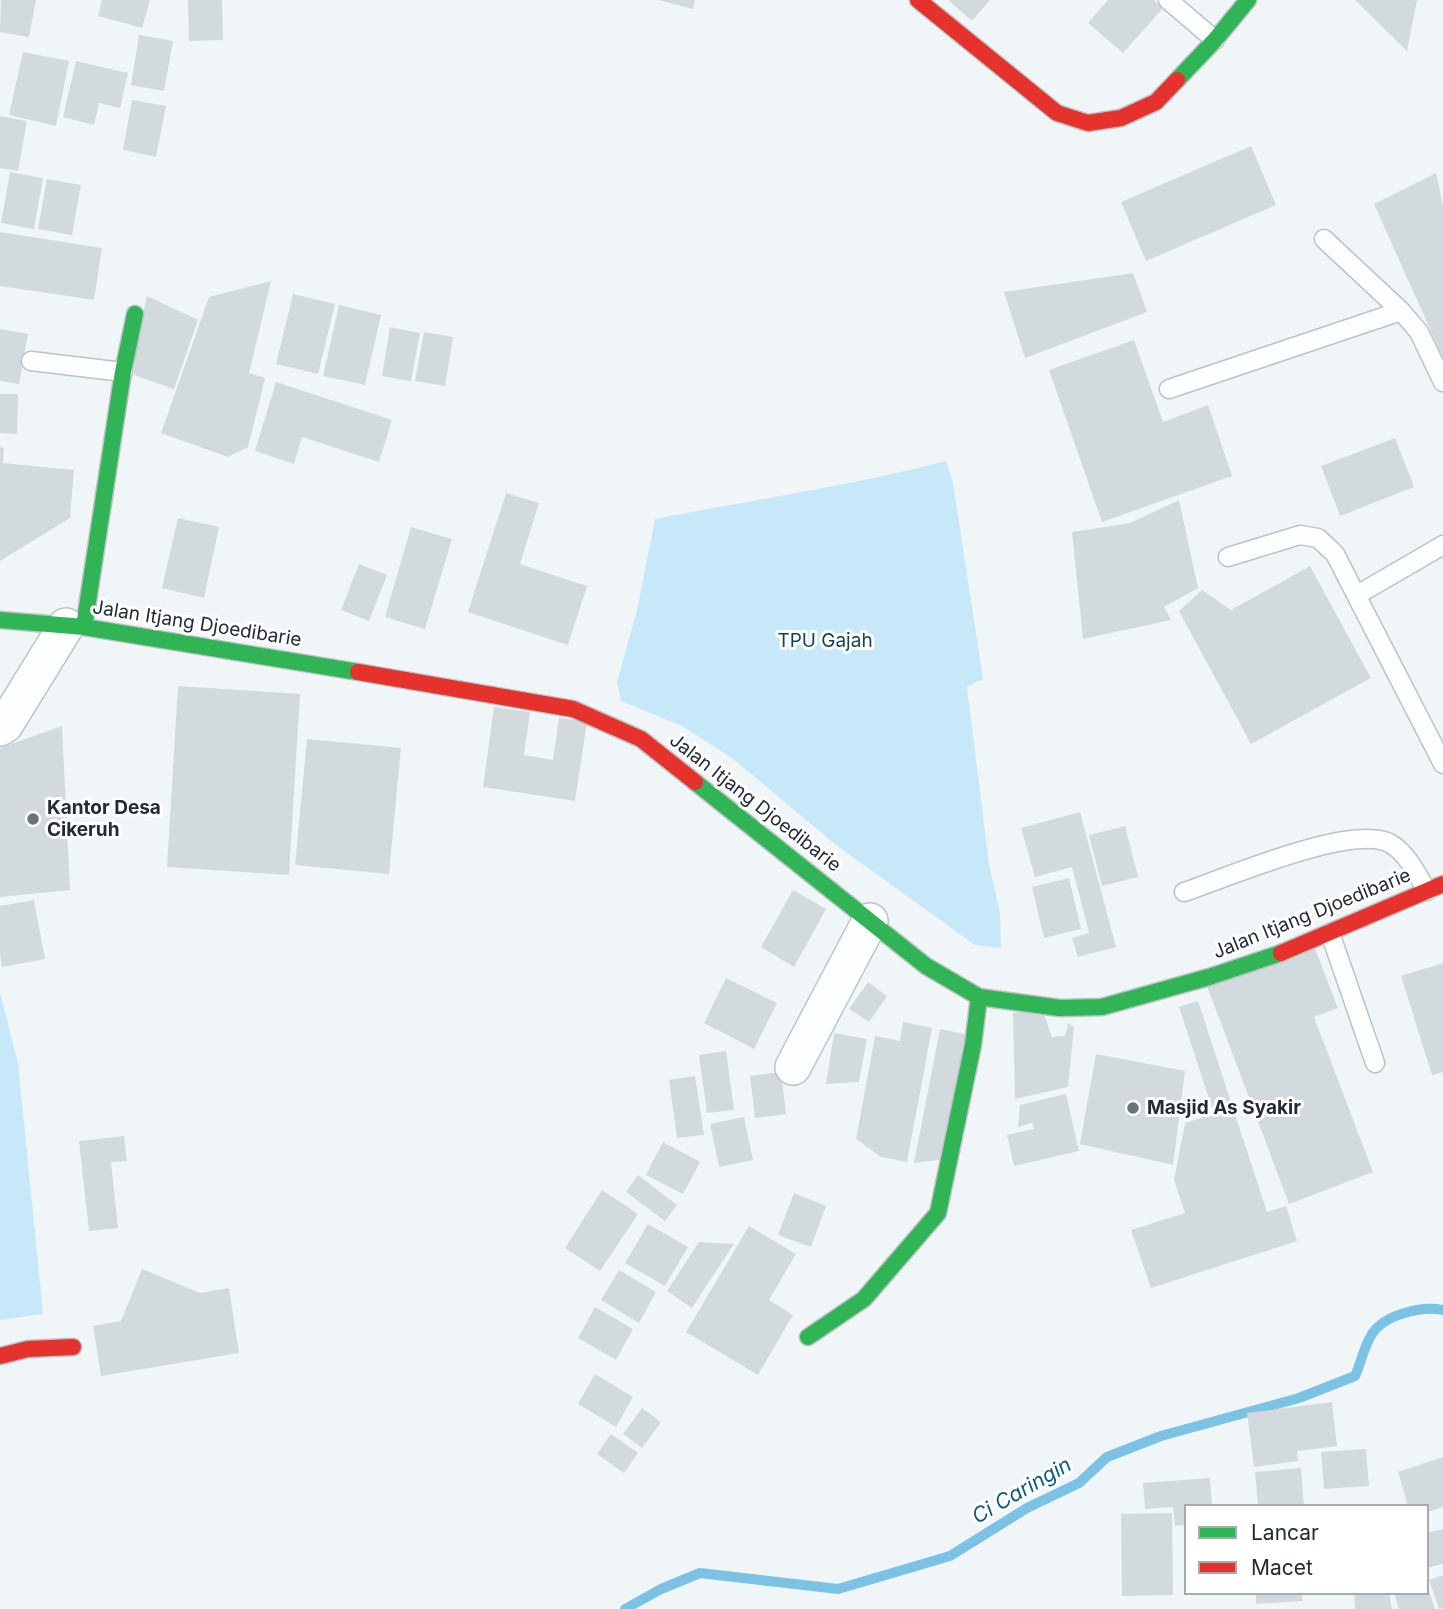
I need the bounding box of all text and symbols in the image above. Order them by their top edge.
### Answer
street label: Jalan Itjang Djoedibarie [91,596,303,652]
park label: TPU Gajah [777,630,873,652]
street label: Jalan Itjang Djoedibarie [665,729,845,877]
place label: Kantor Desa Cikeruh [47,797,161,841]
marker: Kantor Desa Cikeruh [25,811,41,827]
street label: Jalan Itjang Djoedibarie [1210,864,1414,964]
place label: Masjid As Syakir [1147,1097,1301,1119]
marker: Masjid As Syakir [1125,1100,1141,1116]
water label: Ci Caringin [968,1452,1076,1530]
legend [1184,1504,1429,1595]
text: Lancar [1251,1520,1319,1545]
text: Macet [1251,1555,1313,1580]

